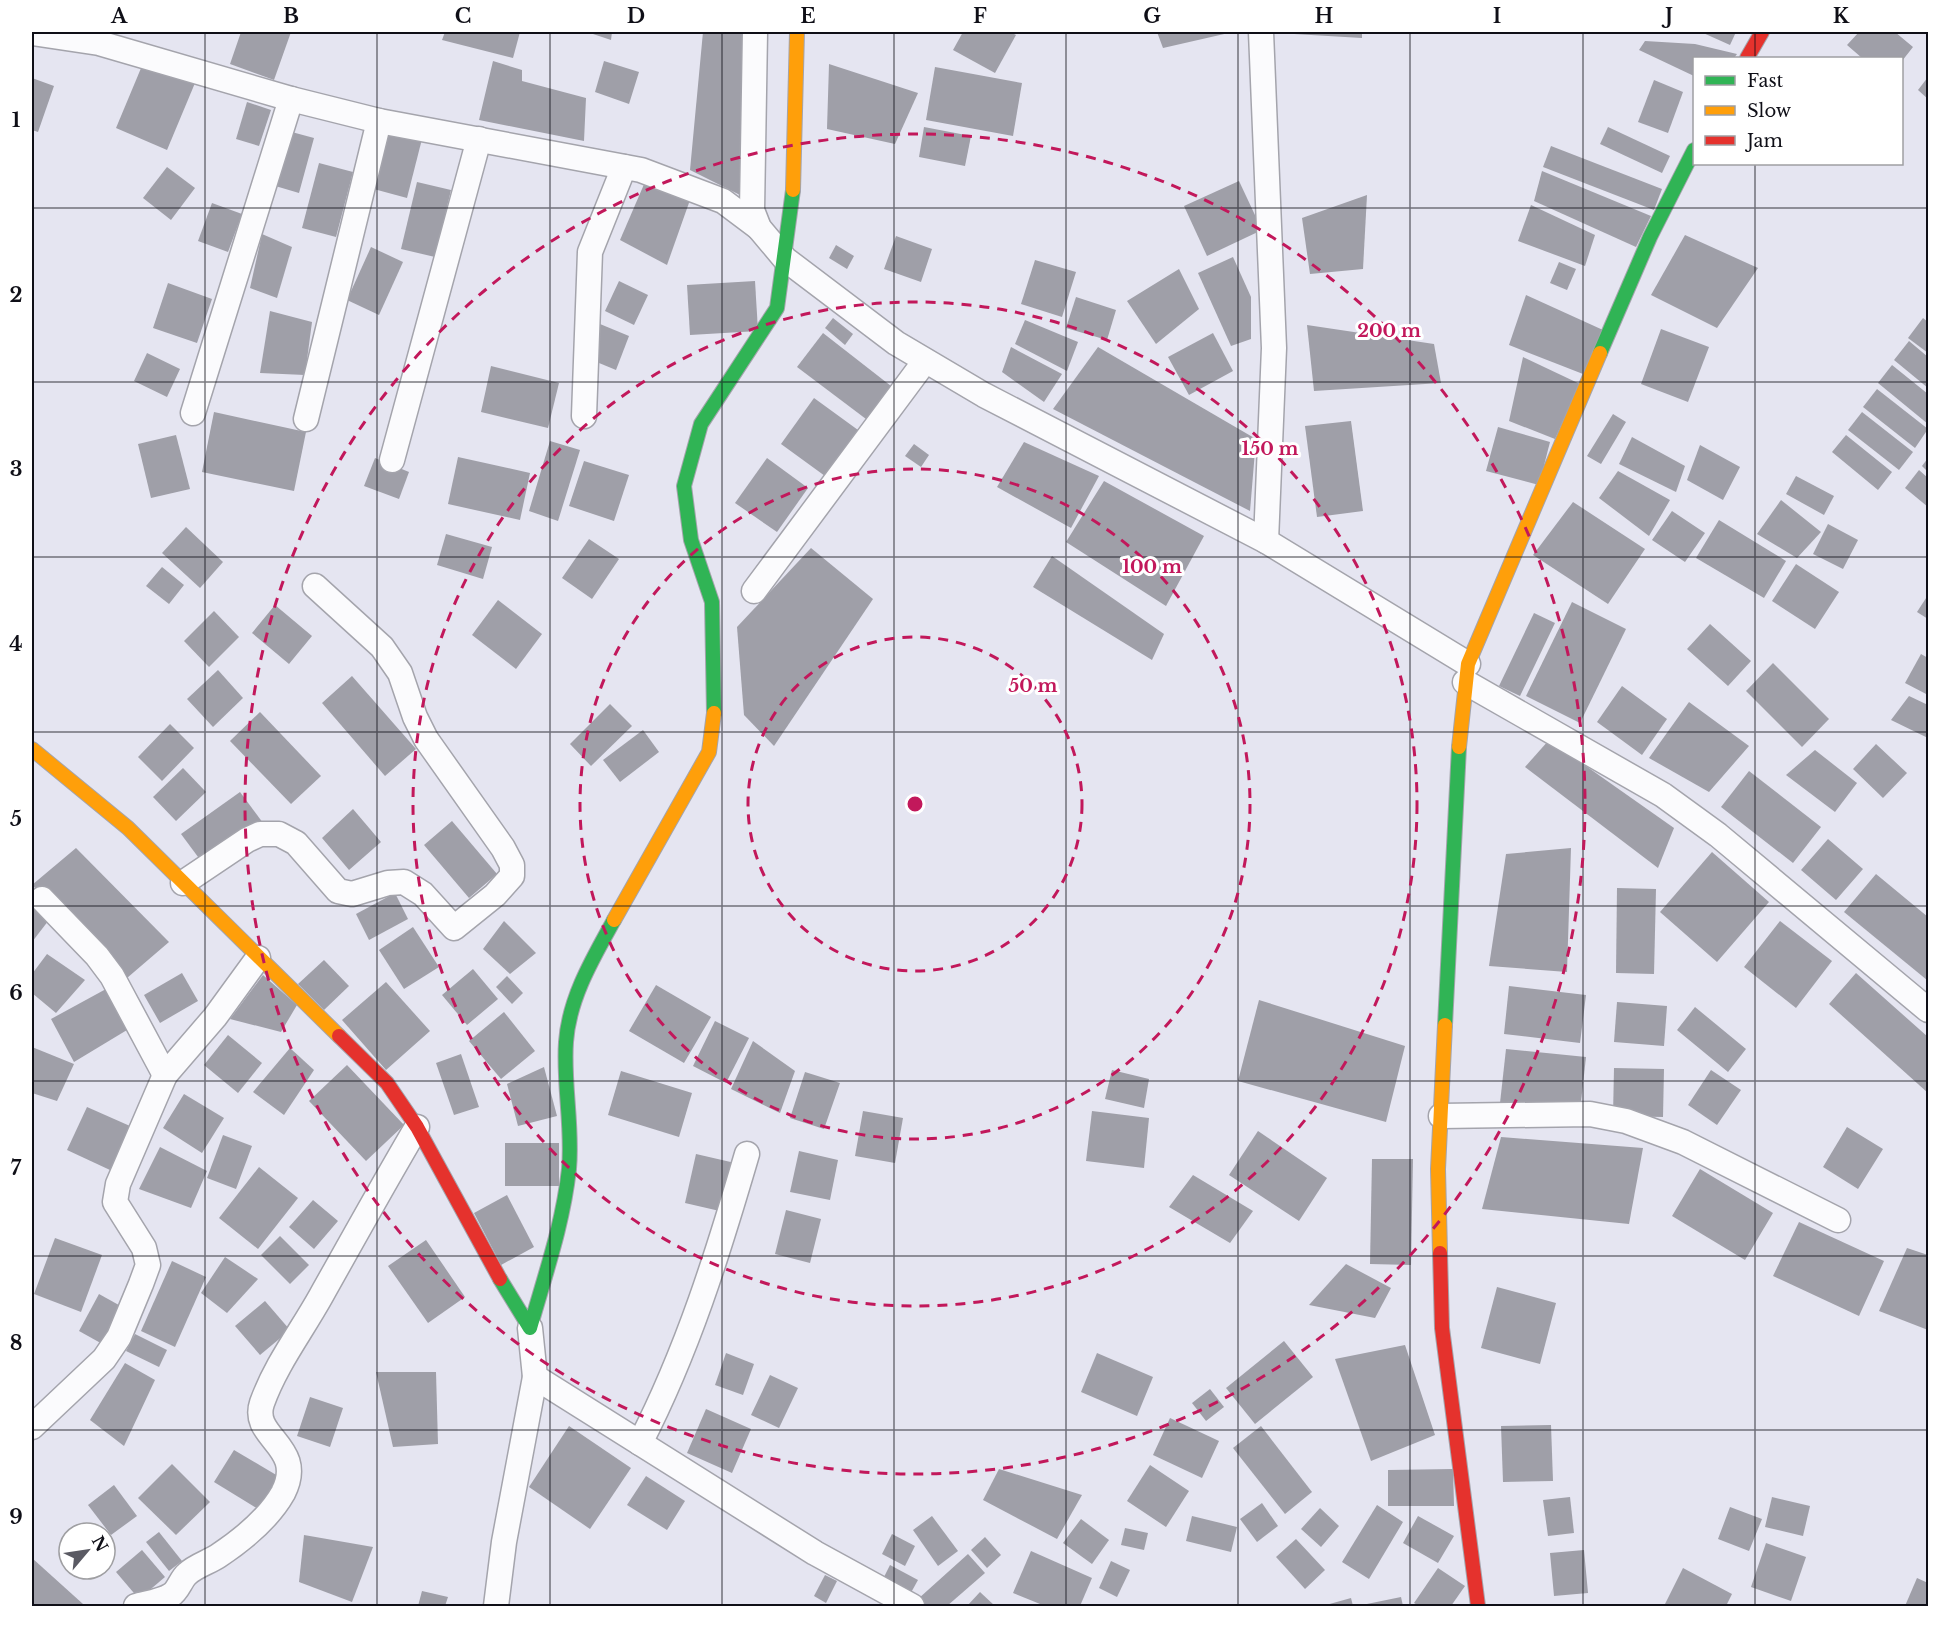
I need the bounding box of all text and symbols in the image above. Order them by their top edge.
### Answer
text: A [110,4,128,28]
text: B [283,4,299,28]
text: C [455,4,471,28]
text: D [627,4,645,28]
text: E [800,4,816,28]
text: F [973,4,987,28]
text: G [1143,4,1161,28]
text: H [1315,4,1334,28]
text: I [1493,4,1501,28]
text: J [1661,4,1673,28]
text: K [1833,4,1850,28]
legend [1693,57,1903,165]
text: Fast [1747,70,1784,92]
text: Slow [1747,100,1792,122]
text: 1 [12,108,21,132]
text: Jam [1745,130,1783,152]
text: 2 [9,283,23,307]
text: 200 m [1357,320,1421,342]
text: 150 m [1242,438,1299,460]
text: 3 [10,457,22,481]
text: 100 m [1122,556,1182,578]
text: 4 [9,632,23,656]
text: 50 m [1009,675,1058,697]
centre of rings [905,794,925,814]
text: 5 [10,807,22,831]
text: 6 [9,981,23,1005]
text: 7 [11,1156,22,1180]
text: 8 [10,1331,22,1355]
text: 9 [9,1505,23,1529]
north arrow [57,1521,117,1581]
text: N [88,1532,113,1555]

